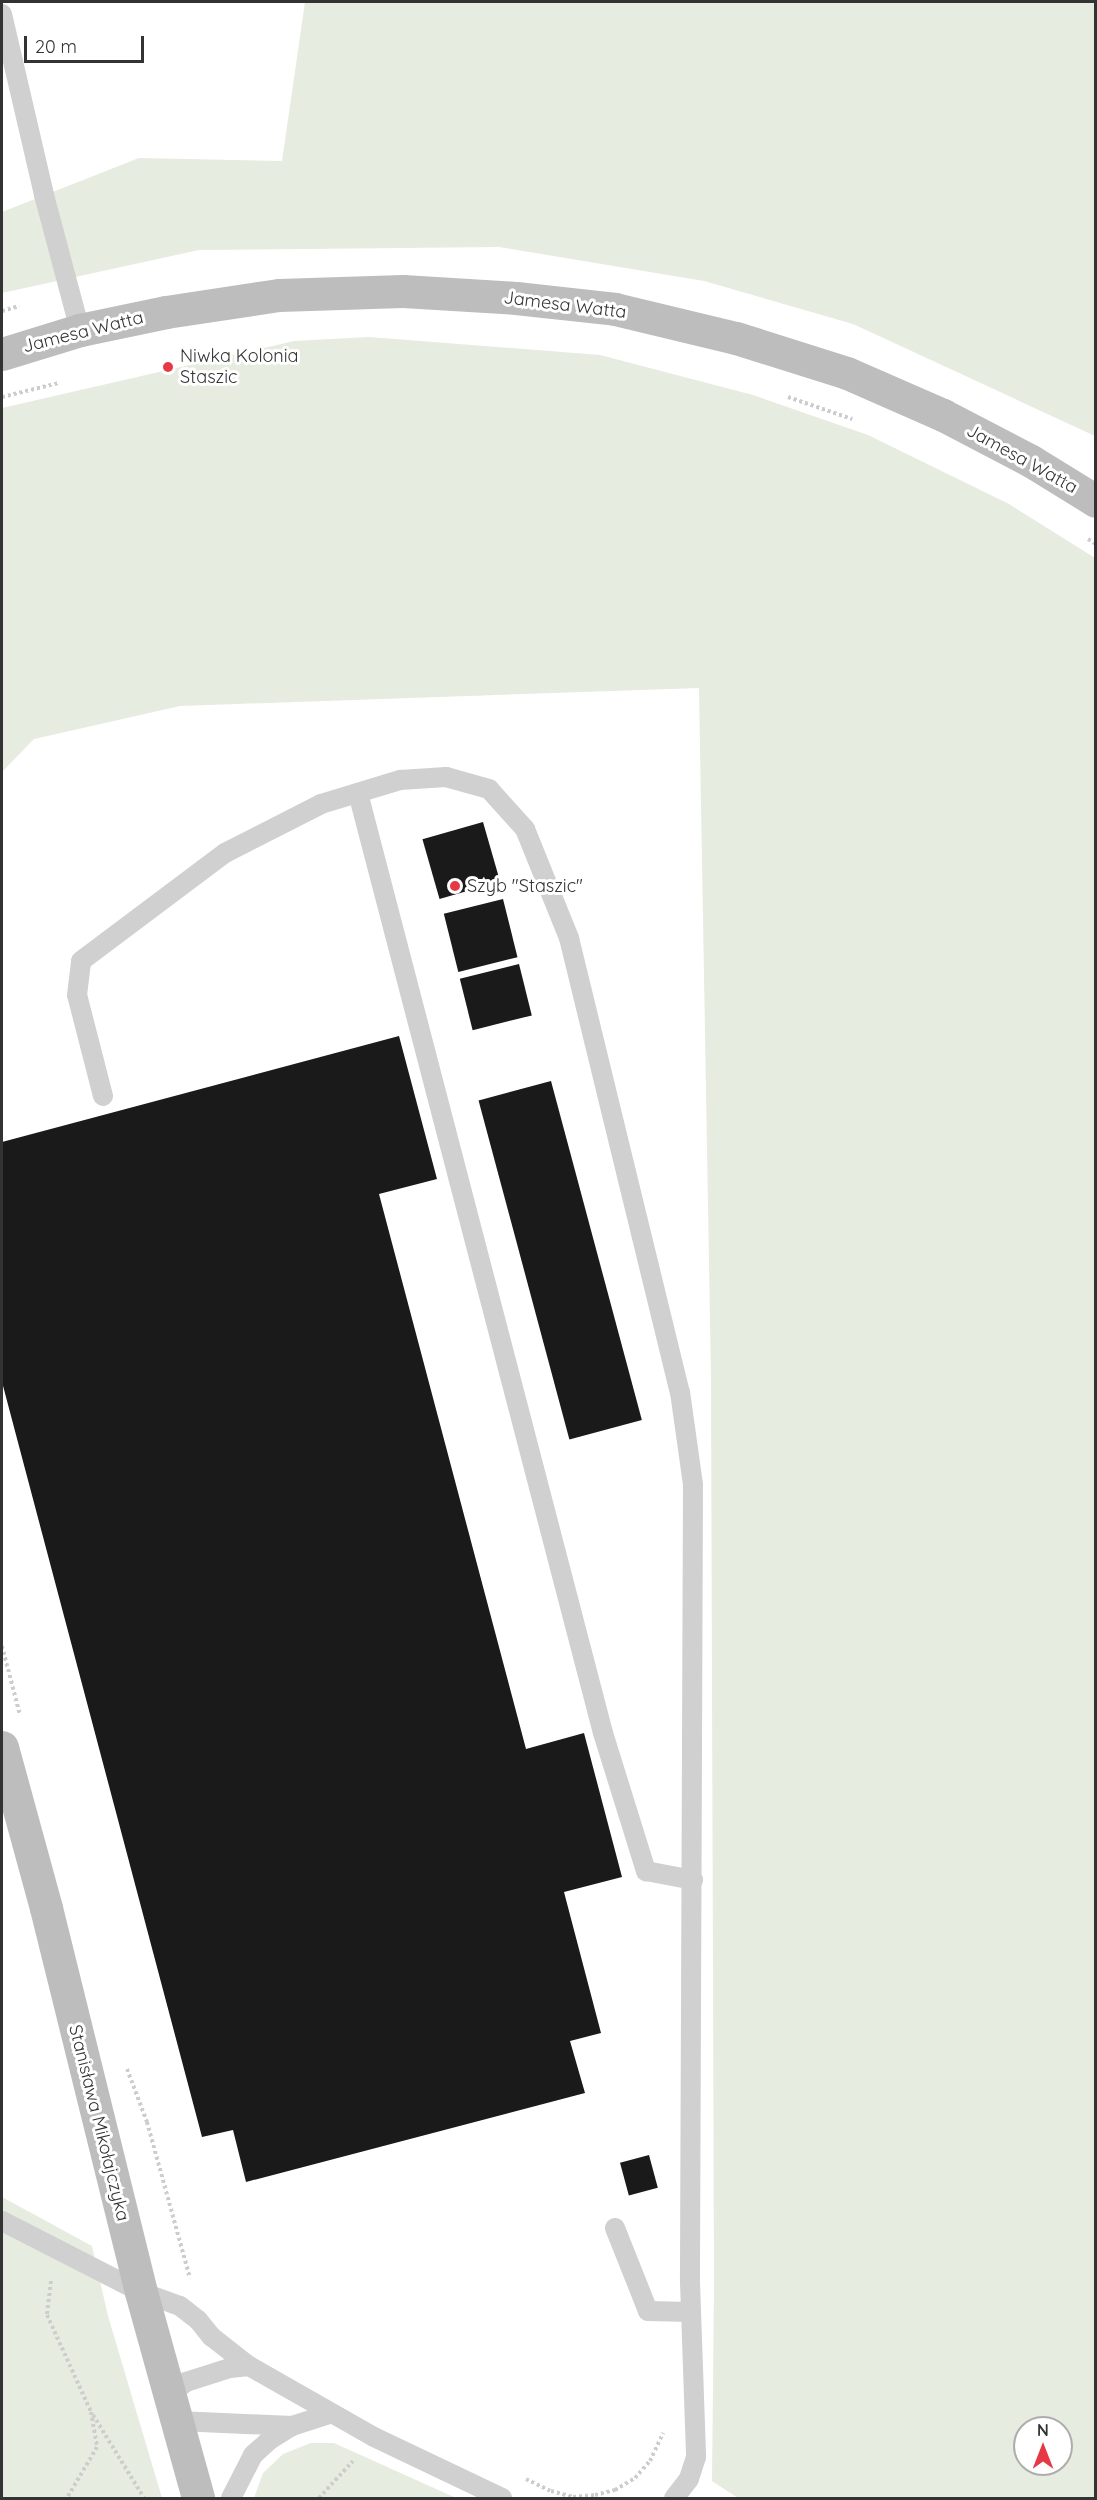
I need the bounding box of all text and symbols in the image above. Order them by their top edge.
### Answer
scale bar [27,24,147,62]
text: 20 m [35,35,77,58]
street label: Jamesa Watta [502,287,628,323]
street label: Jamesa Watta [20,307,146,357]
place label: Niwka Kolonia Staszic [180,346,299,388]
marker: Niwka Kolonia Staszic [161,360,175,374]
street label: Jamesa Watta [963,420,1081,498]
place label: Szyb "Staszic" [467,875,583,897]
marker: Szyb "Staszic" [448,879,462,893]
street label: Stanisława Mikołajczyka [64,2023,134,2223]
north arrow [1013,2416,1073,2476]
text: N [1037,2420,1049,2440]

